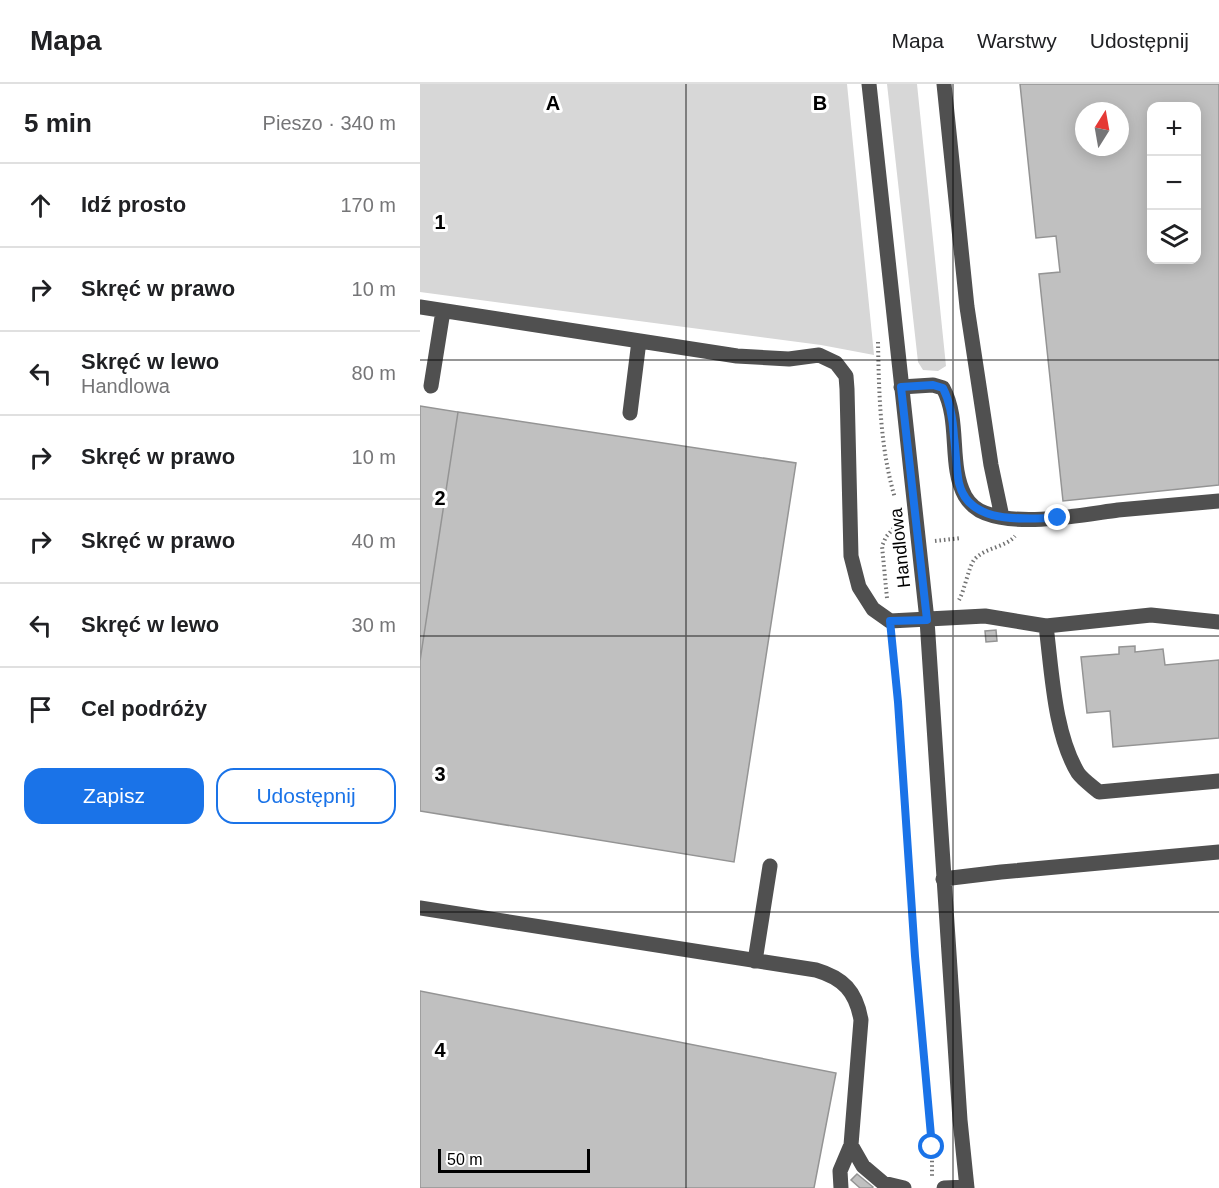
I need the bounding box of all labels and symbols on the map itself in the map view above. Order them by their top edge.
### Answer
text: A [546,92,560,114]
text: B [813,92,827,114]
north arrow [1075,102,1129,156]
text: 1 [434,211,446,233]
text: 2 [434,487,446,509]
route end [1044,504,1070,530]
street label: Handlowa [886,506,914,589]
text: 3 [434,763,446,785]
text: 4 [434,1039,446,1061]
route start [918,1133,944,1159]
scale bar [438,1146,590,1174]

